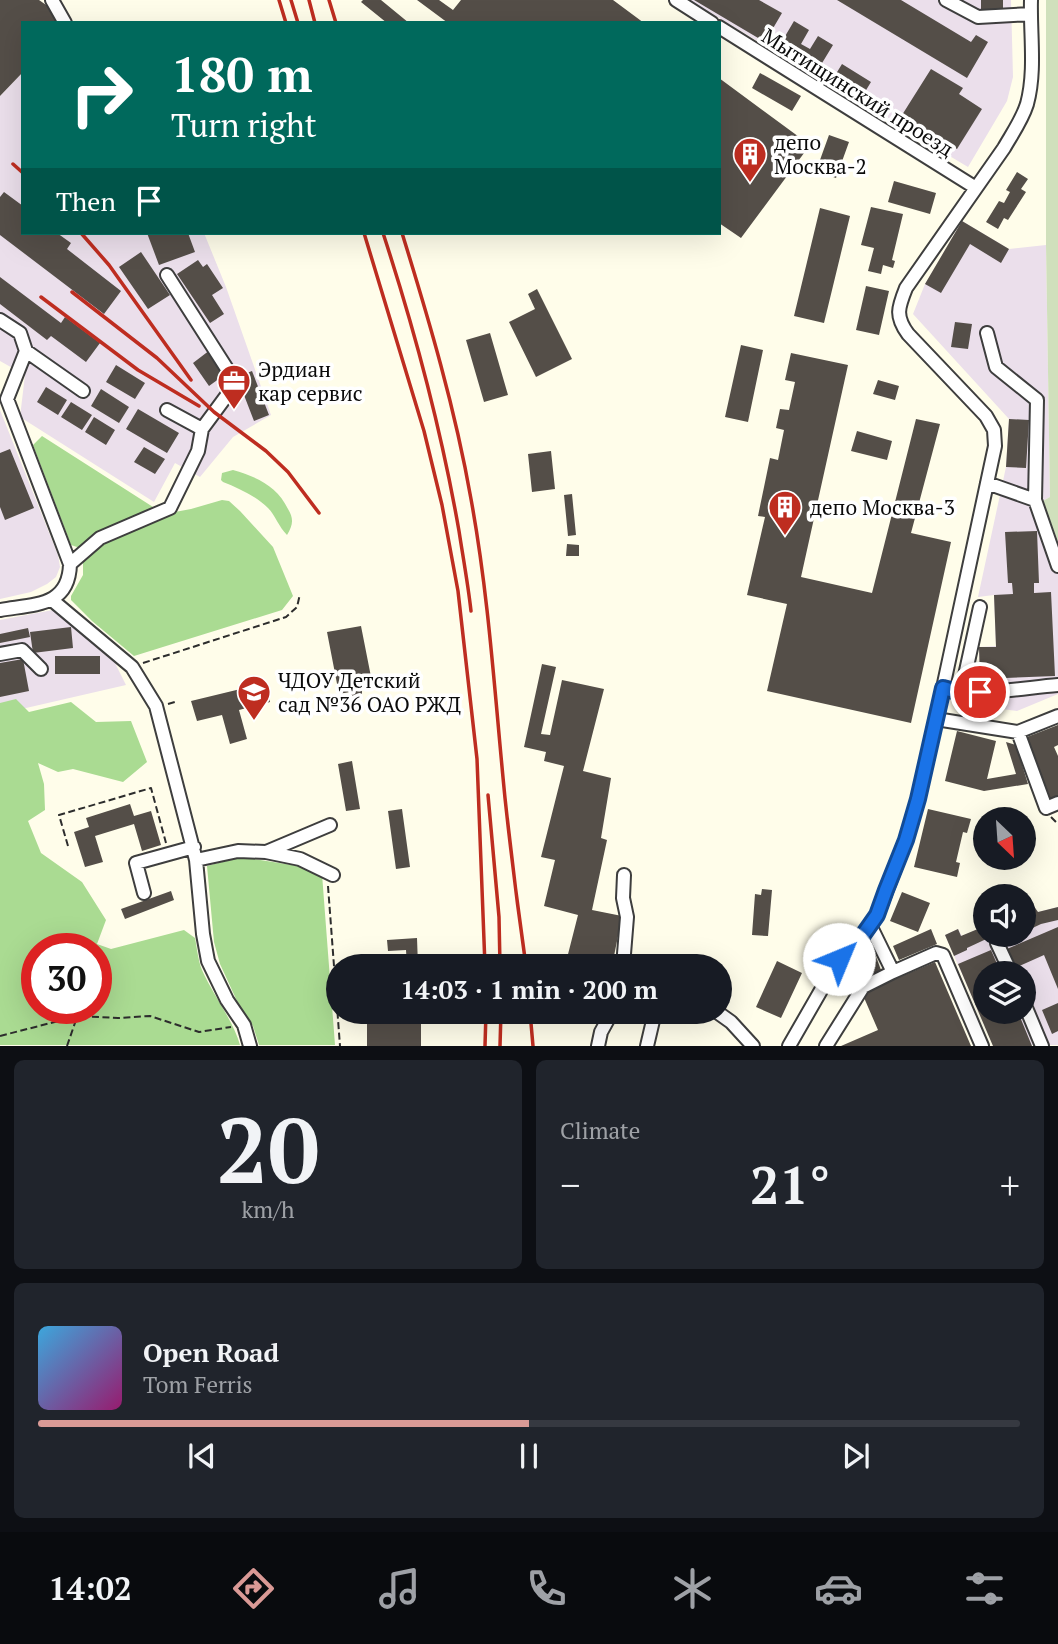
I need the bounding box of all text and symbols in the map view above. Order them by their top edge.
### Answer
street label: Мытищинский проезд [757,21,959,163]
text: 180 m [171,41,313,106]
icon: right [56,49,147,140]
text: Turn right [171,104,317,146]
place label: депо Москва-2 [774,128,867,180]
building icon: депо Москва-2 [731,135,769,184]
icon: arrive [130,182,168,220]
text: Then [56,184,116,218]
place label: Эрдиан кар сервис [258,355,363,407]
office icon: Эрдиан кар сервис [215,362,253,411]
building icon: депо Москва-3 [766,488,804,537]
place label: депо Москва-3 [810,493,955,521]
pin [950,662,1010,722]
place label: ЧДОУ Детский сад №36 ОАО РЖД [278,666,461,718]
school or university icon: ЧДОУ Детский сад №36 ОАО РЖД [235,673,273,722]
icon: arrive [961,673,999,711]
north arrow [973,807,1036,870]
map controls [973,807,1036,1024]
button: sound [973,884,1036,947]
position arrow [802,922,876,996]
speed limit sign: 30 [21,933,112,1024]
button: layers [973,961,1036,1024]
text: 14:03 · 1 min · 200 m [400,972,658,1006]
text: 20 [217,1088,319,1209]
text: Climate [560,1115,640,1146]
text: 21° [750,1150,830,1219]
text: − [560,1160,580,1210]
text: + [1000,1160,1020,1210]
text: km/h [241,1194,295,1225]
text: Open Road [143,1335,279,1369]
text: Tom Ferris [143,1369,253,1400]
icon: previous [183,1437,221,1475]
icon: pause [510,1437,548,1475]
icon: next [837,1437,875,1475]
icon: directions [229,1564,278,1613]
icon: music [375,1564,424,1613]
icon: phone [522,1564,571,1613]
icon: climate [668,1564,717,1613]
icon: car [814,1564,863,1613]
icon: filters [960,1564,1009,1613]
text: 14:02 [49,1567,132,1609]

